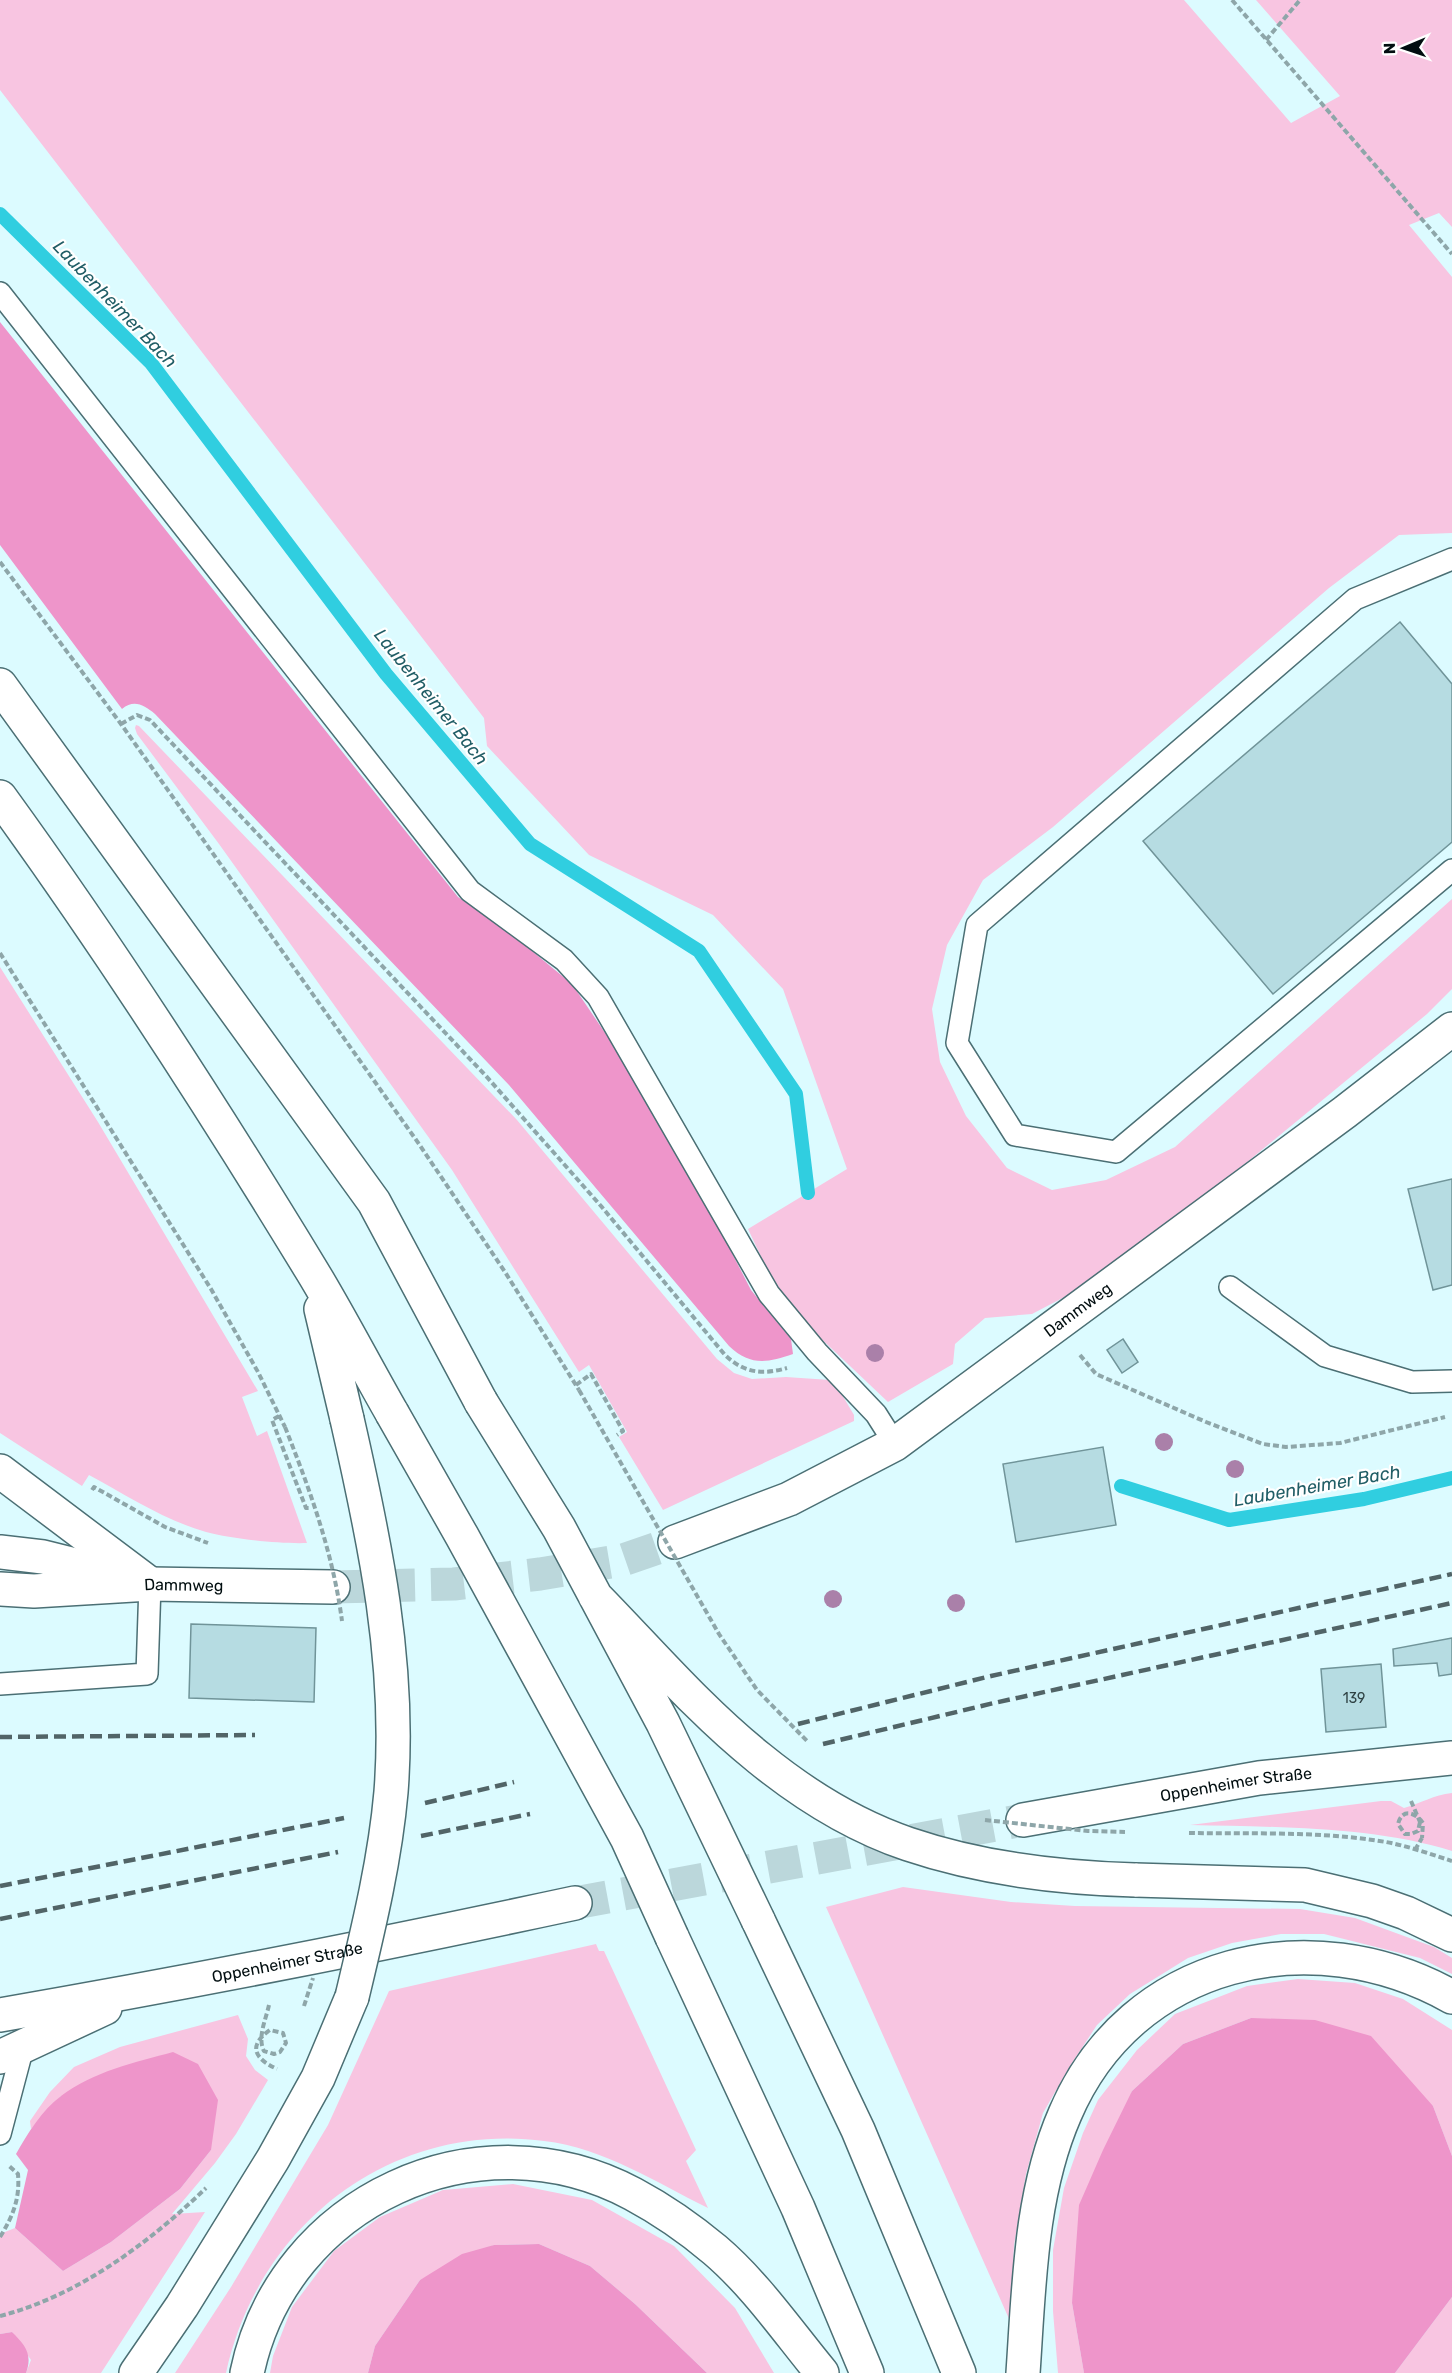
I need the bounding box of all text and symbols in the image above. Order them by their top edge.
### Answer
north arrow [1374,18,1434,78]
text: N [1380,42,1399,55]
water label: Laubenheimer Bach [48,236,182,372]
water label: Laubenheimer Bach [369,624,493,770]
street label: Dammweg [1040,1278,1115,1341]
water label: Laubenheimer Bach [1232,1460,1402,1512]
street label: Dammweg [143,1574,224,1595]
house number: 139 [1343,1690,1365,1707]
street label: Oppenheimer Straße [1158,1763,1313,1805]
street label: Oppenheimer Straße [210,1938,364,1986]

